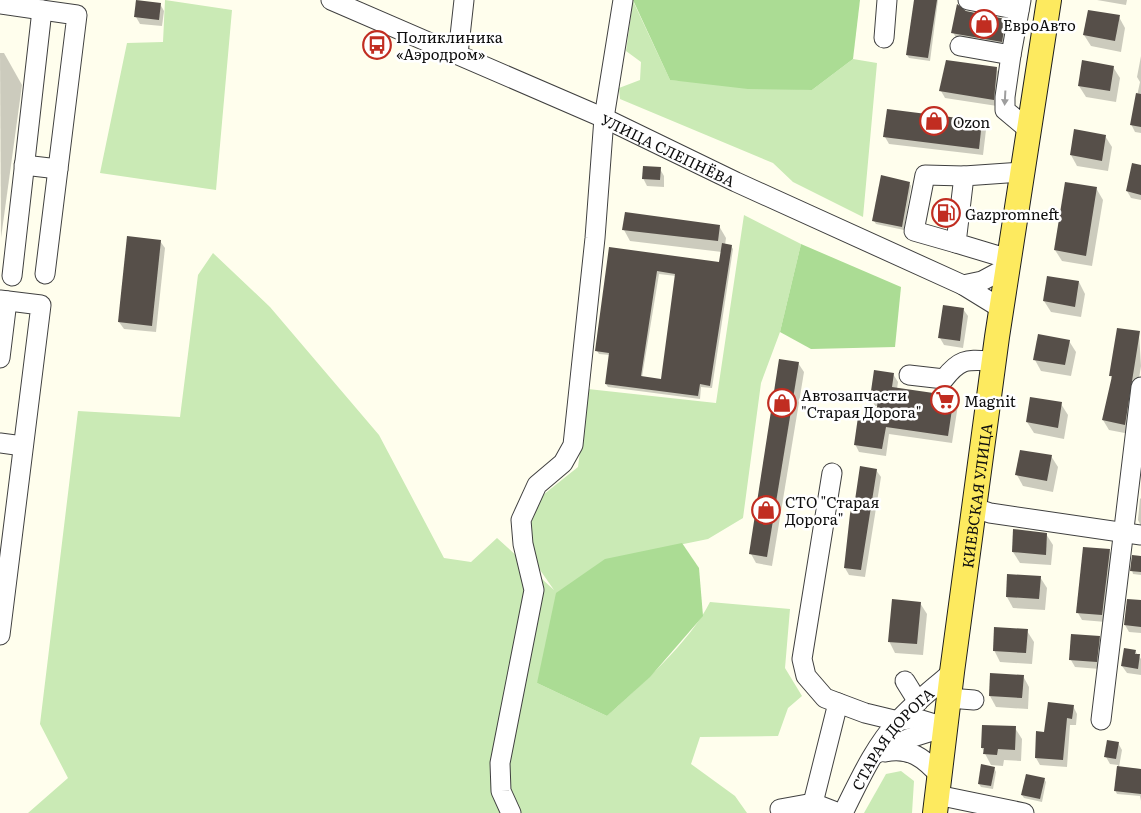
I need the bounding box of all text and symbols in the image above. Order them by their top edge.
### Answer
shop icon: ЕвроАвто [969,9,999,39]
place label: ЕвроАвто [1003,13,1076,36]
place label: Поликлиника «Аэродром» [396,25,504,65]
bus stop icon: Поликлиника «Аэродром» [362,30,392,60]
one-way arrow [1001,90,1009,106]
shop icon: Ozon [919,106,949,136]
street label: УЛИЦА СЛЕПНЁВА [597,107,740,192]
place label: Ozon [953,110,990,133]
fuel station icon: Gazpromneft [931,198,961,228]
place label: Gazpromneft [965,202,1059,225]
place label: Автозапчасти "Старая Дорога" [801,383,922,423]
supermarket icon: Magnit [930,385,960,415]
shop icon: Автозапчасти "Старая Дорога" [767,388,797,418]
place label: Magnit [964,389,1016,412]
street label: КИЕВСКАЯ УЛИЦА [955,422,997,570]
place label: СТО "Старая Дорога" [785,490,879,530]
shop icon: СТО "Старая Дорога" [751,495,781,525]
street label: СТАРАЯ ДОРОГА [845,681,938,794]

